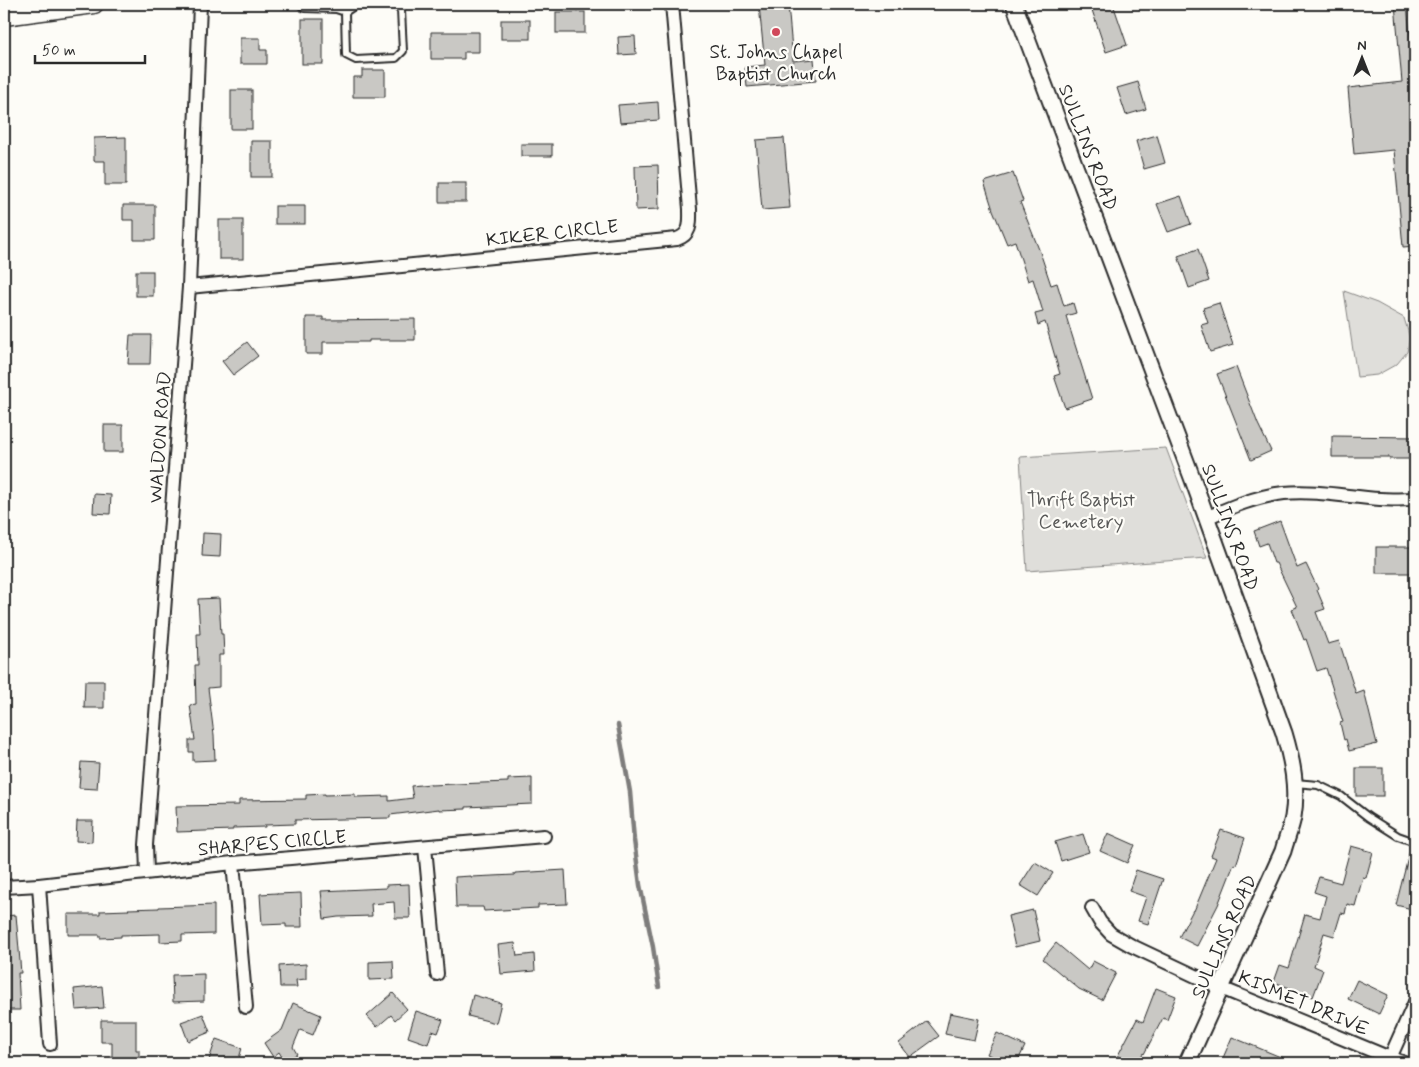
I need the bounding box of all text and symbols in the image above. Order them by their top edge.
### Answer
marker: St. Johns Chapel Baptist Church [770,26,782,38]
scale bar [35,32,145,64]
north arrow [1336,32,1386,82]
text: N [1357,37,1367,55]
place label: St. Johns Chapel Baptist Church [709,40,843,87]
text: 50 m [42,41,76,61]
street label: SULLINS ROAD [1052,81,1123,214]
street label: KIKER CIRCLE [485,214,620,253]
street label: WALDON ROAD [143,370,178,504]
street label: SULLINS ROAD [1195,461,1264,594]
park label: Thrift Baptist Cemetery [1027,488,1135,535]
street label: SHARPES CIRCLE [197,825,347,862]
street label: SULLINS ROAD [1186,871,1263,1003]
street label: KISMET DRIVE [1234,965,1372,1042]

